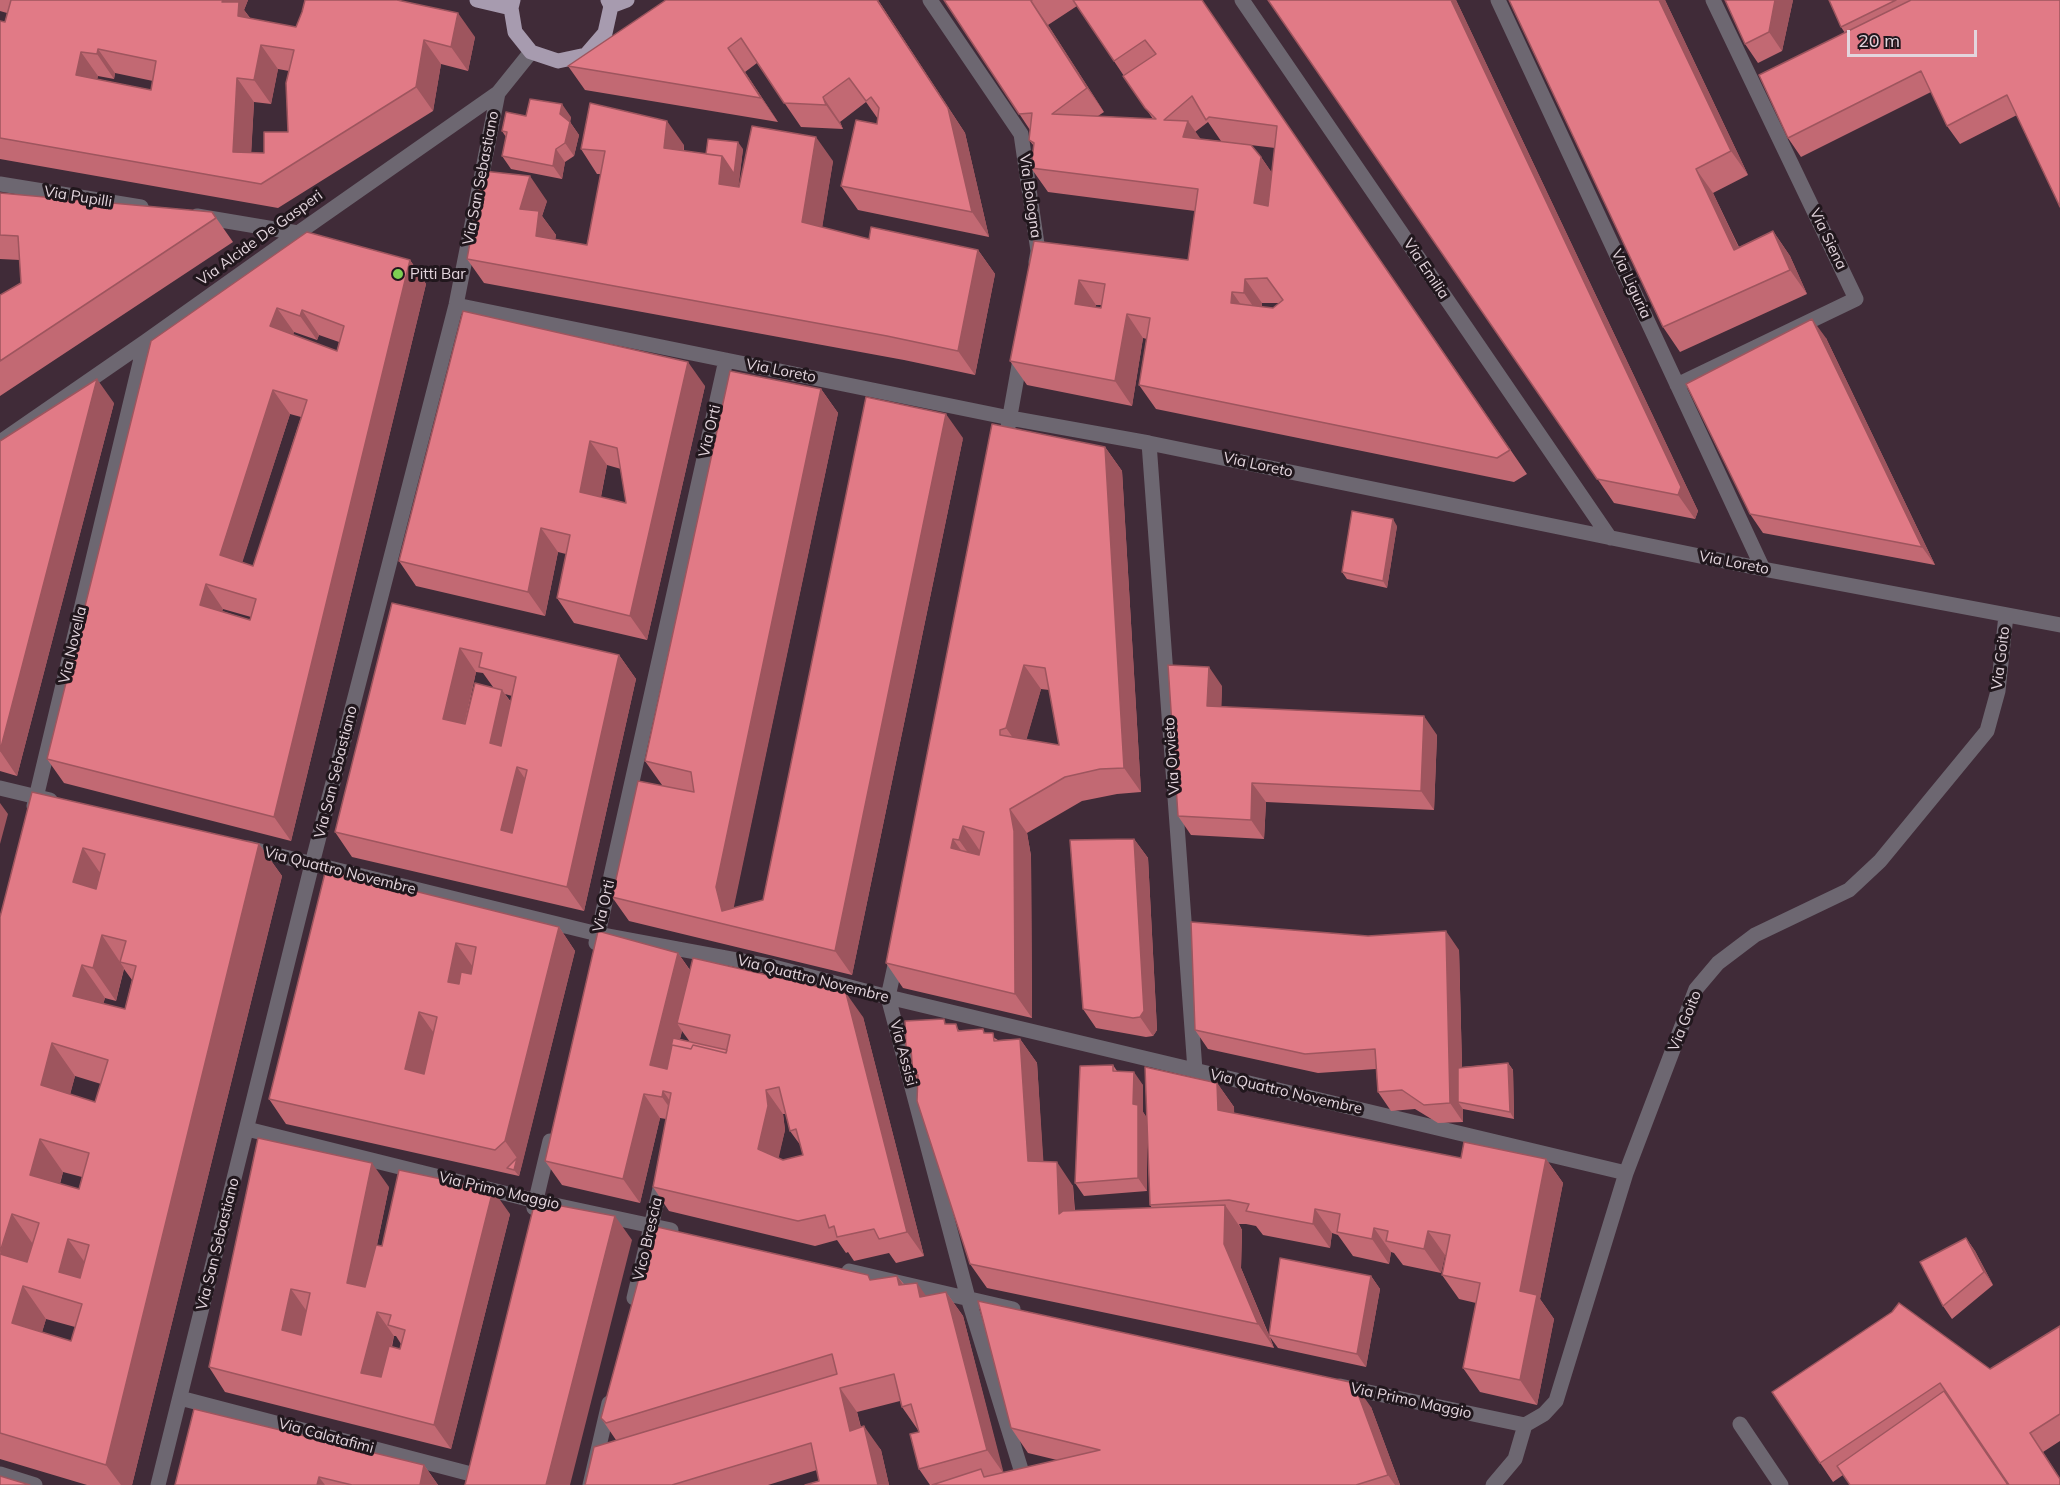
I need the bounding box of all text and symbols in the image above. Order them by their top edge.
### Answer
scale bar [1850,18,1980,56]
text: 20 m [1858,29,1900,52]
street label: Via San Sebastiano [459,110,503,246]
street label: Via Bologna [1015,153,1045,239]
street label: Via Pupilli [43,183,113,211]
street label: Via Alcide De Gasperi [194,186,326,290]
street label: Via Siena [1805,205,1851,273]
street label: Via Emilia [1399,236,1453,302]
street label: Via Liguria [1607,246,1655,322]
place label: Pitti Bar [410,265,466,283]
marker: Pitti Bar [391,267,405,281]
street label: Via Loreto [745,355,817,387]
street label: Via Orti [695,403,725,459]
street label: Via Loreto [1221,449,1295,481]
street label: Via Loreto [1698,547,1770,579]
street label: Via Novella [55,605,91,685]
street label: Via Goito [1988,625,2014,691]
street label: Via San Sebastiano [311,704,361,840]
street label: Via Orvieto [1160,717,1184,795]
street label: Via Quattro Novembre [262,843,418,899]
street label: Via Orti [589,878,619,934]
street label: Via Quattro Novembre [735,951,891,1007]
street label: Via Goito [1665,988,1705,1054]
street label: Via Assisi [886,1018,920,1088]
street label: Via Quattro Novembre [1208,1066,1364,1118]
street label: Via Primo Maggio [437,1168,561,1214]
street label: Via San Sebastiano [193,1176,243,1312]
street label: Vico Brescia [630,1196,666,1282]
street label: Via Primo Maggio [1349,1379,1473,1423]
street label: Via Calatafimi [276,1415,376,1457]

